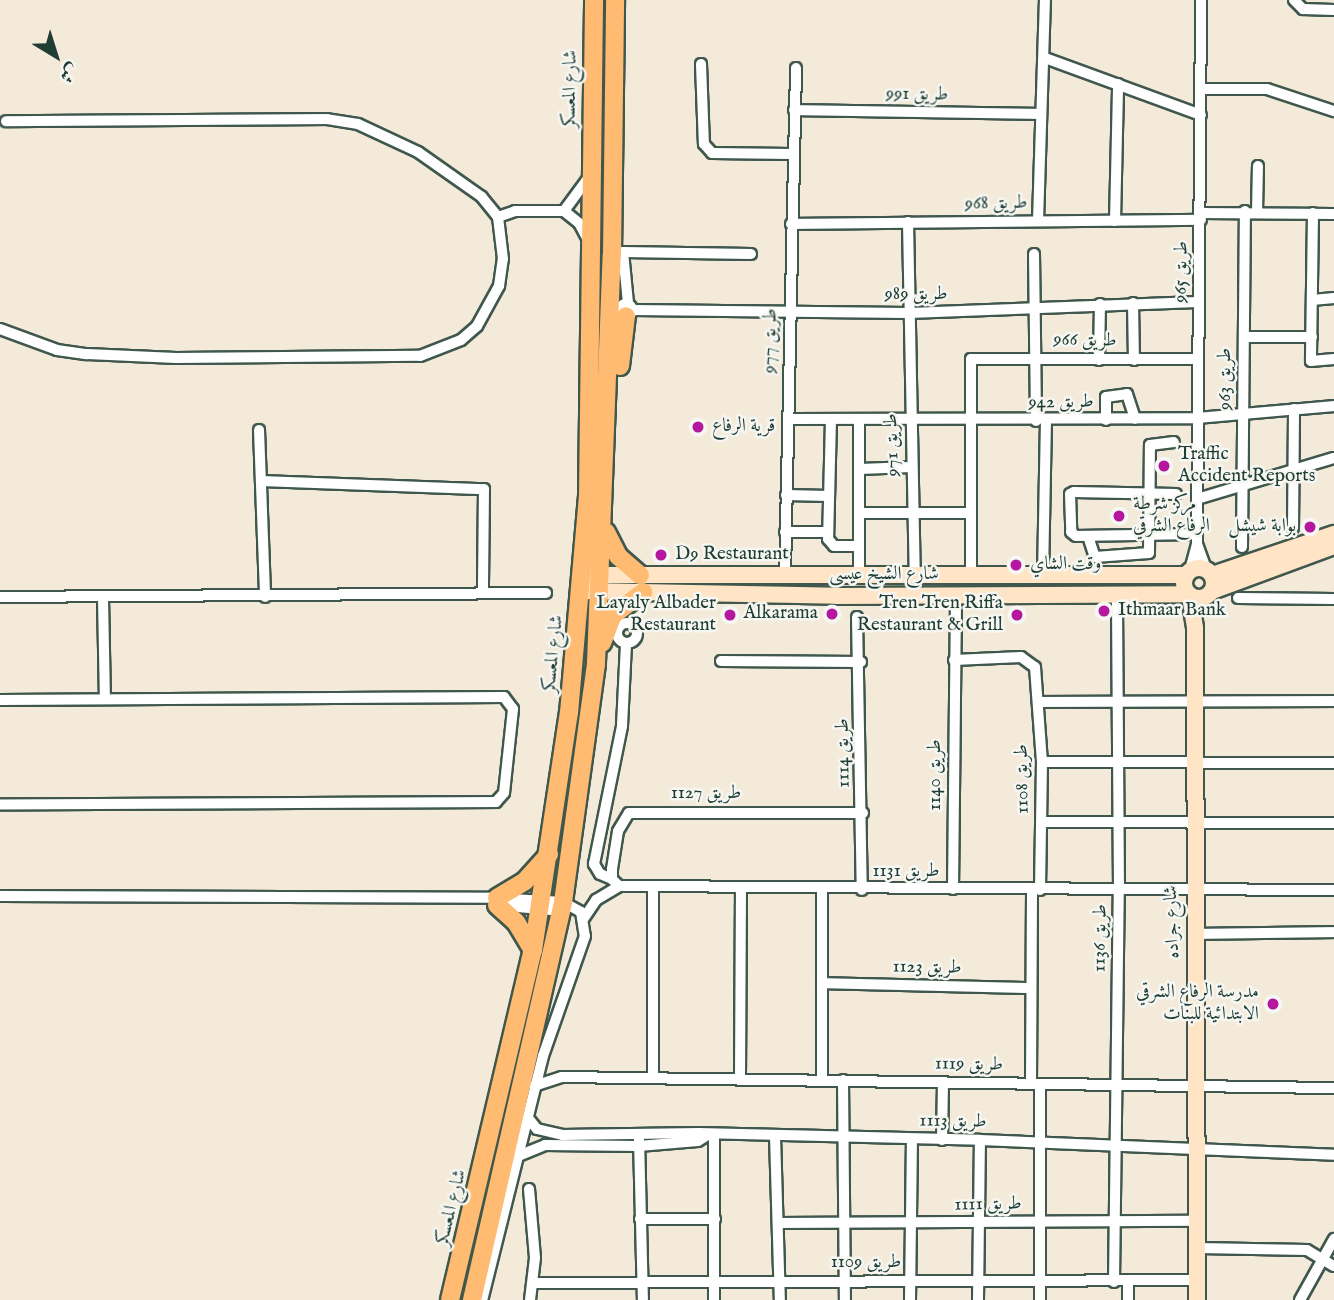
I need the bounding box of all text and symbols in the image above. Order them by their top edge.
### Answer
north arrow [21,21,91,91]
street label: شارع المعسكر [559,50,583,128]
text: ش [54,57,84,88]
street label: طريق 991 [886,83,948,107]
street label: طريق 968 [964,192,1028,216]
street label: طريق 965 [1170,241,1194,303]
street label: طريق 989 [885,284,947,306]
street label: طريق 977 [759,308,783,374]
street label: طريق 966 [1053,329,1117,353]
street label: طريق 963 [1215,348,1237,410]
street label: طريق 942 [1028,391,1094,415]
street label: طريق 971 [881,413,905,477]
place label: قرية الرفاع [712,416,775,438]
marker: قرية الرفاع [690,419,706,435]
place label: Traffic Accident Reports [1178,444,1315,488]
marker: Traffic Accident Reports [1156,458,1172,474]
place label: مركز شرطة الرفاع الشرقي [1133,494,1210,538]
marker: مركز شرطة الرفاع الشرقي [1111,508,1127,524]
place label: بوابة شيشل [1228,516,1296,538]
marker: بوابة شيشل [1302,519,1318,535]
place label: D9 Restaurant [675,544,789,566]
marker: D9 Restaurant [653,547,669,563]
place label: وقت الشاي [1030,554,1101,576]
marker: وقت الشاي [1008,557,1024,573]
street label: شارع الشيخ عيسى [829,564,939,586]
place label: Layaly Albader Restaurant [596,593,716,637]
place label: Tren Tren Riffa Restaurant & Grill [857,593,1003,637]
place label: Ithmaar Bank [1118,600,1226,622]
place label: Alkarama [744,603,818,625]
marker: Ithmaar Bank [1096,603,1112,619]
marker: Alkarama [824,606,840,622]
marker: Layaly Albader Restaurant [722,607,738,623]
marker: Tren Tren Riffa Restaurant & Grill [1009,607,1025,623]
street label: شارع المعسكر [539,614,569,694]
street label: طريق 1114 [832,718,856,788]
street label: طريق 1140 [925,739,947,811]
street label: طريق 1108 [1011,744,1035,814]
street label: طريق 1127 [671,783,741,805]
street label: طريق 1131 [872,861,940,883]
street label: شارع جراده [1160,885,1186,959]
street label: طريق 1136 [1089,904,1113,972]
street label: طريق 1123 [892,956,962,980]
place label: مدرسة الرفاع الشرقي الابتدائية للبنات [1136,982,1259,1026]
marker: مدرسة الرفاع الشرقي الابتدائية للبنات [1265,996,1281,1012]
street label: طريق 1119 [935,1053,1003,1077]
street label: طريق 1113 [919,1110,987,1134]
street label: شارع المعسكر [431,1167,473,1249]
street label: طريق 1111 [954,1193,1022,1217]
street label: طريق 1109 [831,1252,901,1274]

